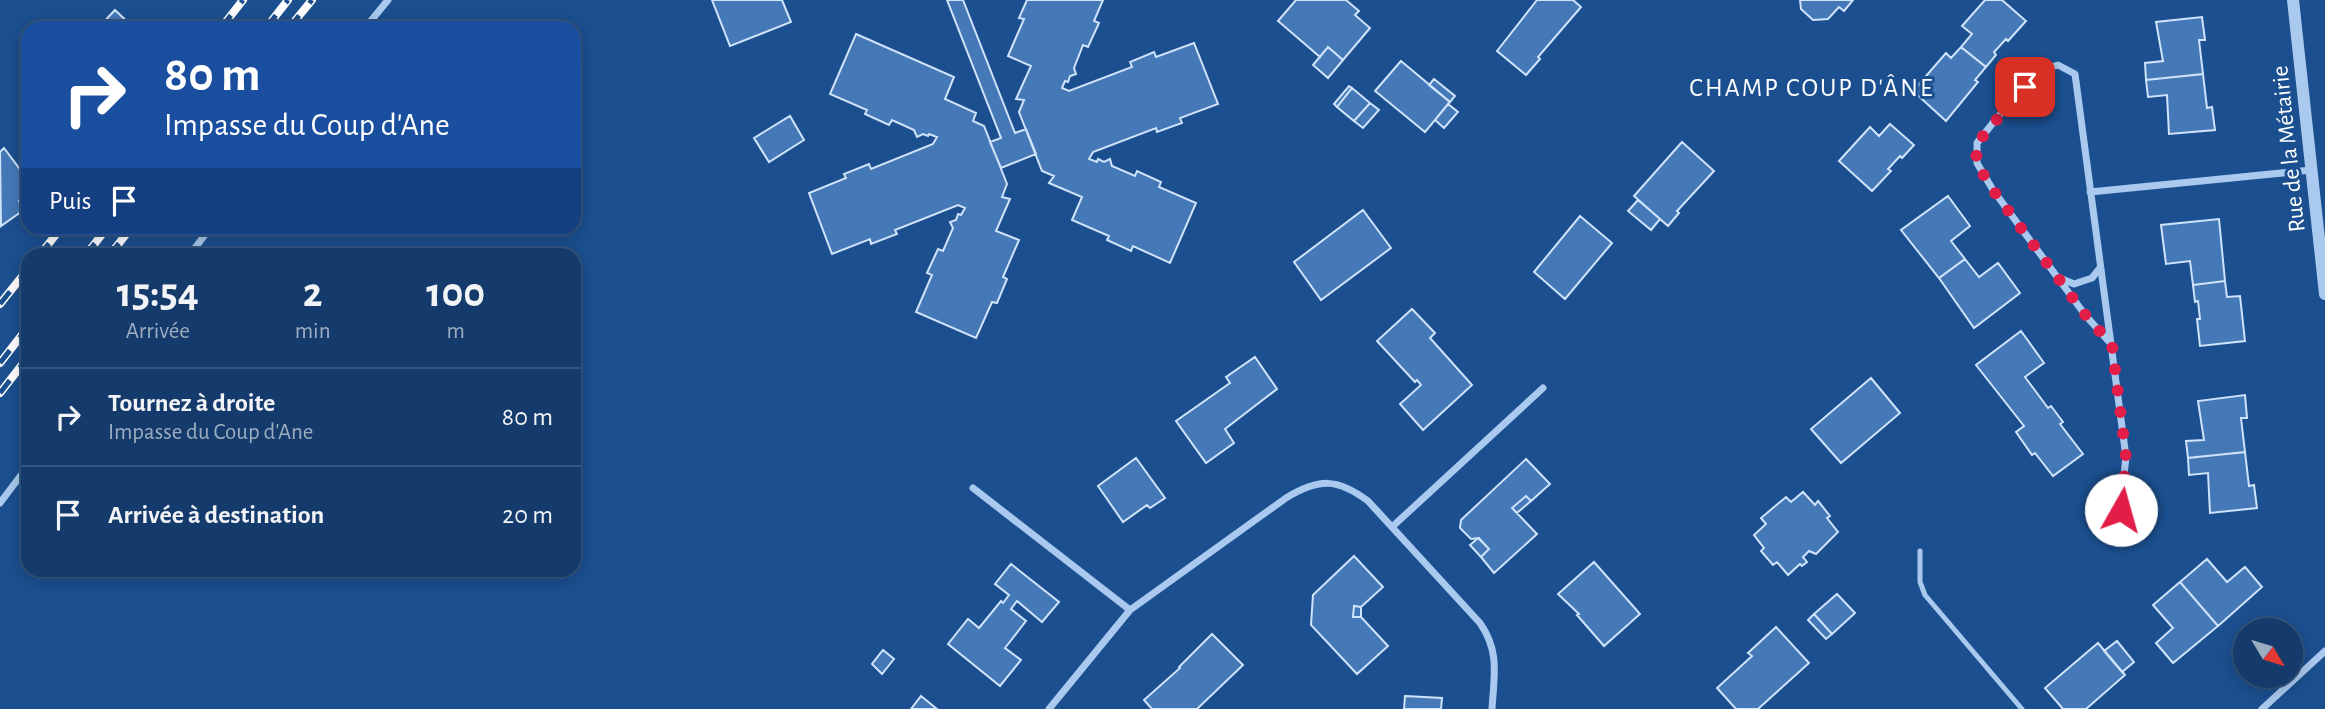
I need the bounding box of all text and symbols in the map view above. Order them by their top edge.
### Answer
icon: right [49,49,140,140]
text: 80 m [164,51,261,100]
pin [1995,57,2055,117]
street label: Rue de la Métairie [2268,64,2310,233]
icon: arrive [2006,68,2044,106]
district label: CHAMP COUP D'ÂNE [1689,74,1935,101]
text: Impasse du Coup d'Ane [164,109,450,141]
icon: arrive [105,182,143,220]
text: Puis [49,188,91,214]
text: 15:54 [117,272,199,314]
text: 2 [303,272,323,314]
text: 100 [426,272,485,314]
text: Arrivée [126,320,190,343]
text: min [295,320,331,343]
text: m [447,320,465,343]
text: Tournez à droite [108,390,275,416]
icon: right [49,398,87,436]
text: 80 m [502,404,553,430]
text: Impasse du Coup d'Ane [108,421,313,444]
position arrow [2084,473,2158,547]
icon: arrive [49,496,87,534]
text: Arrivée à destination [108,502,324,528]
text: 20 m [502,502,553,528]
north arrow [2233,618,2303,688]
map controls [2233,618,2303,688]

